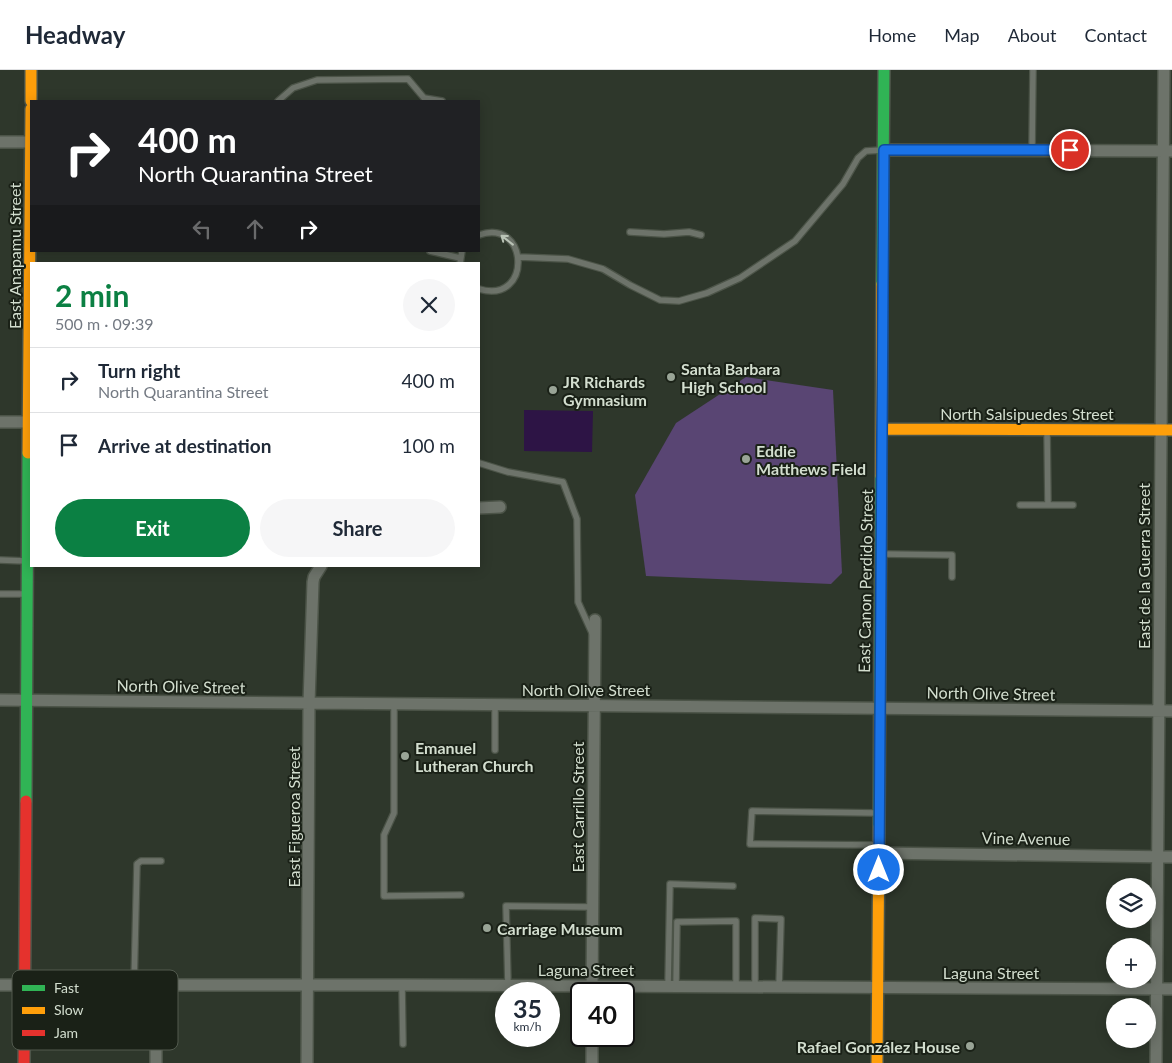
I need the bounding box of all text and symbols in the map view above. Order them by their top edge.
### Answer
text: Headway [25,20,125,49]
text: Home [868,24,916,46]
text: Map [944,24,980,46]
text: About [1008,24,1057,46]
text: Contact [1085,24,1147,46]
text: 400 m [138,118,237,160]
icon: right [55,120,120,185]
pin [1049,129,1091,171]
icon: arrive [1056,136,1084,164]
text: North Quarantina Street [138,160,373,187]
street label: East Anapamu Street [5,183,24,329]
icon: left [188,215,216,243]
icon: ahead [241,215,269,243]
icon: right [294,215,322,243]
one-way arrow [500,235,514,245]
text: 2 min [55,277,129,313]
button: close [403,279,455,331]
text: 500 m · 09:39 [55,314,154,333]
text: Turn right [98,359,180,382]
place label: Santa Barbara High School [681,359,780,396]
icon: right [55,366,83,394]
text: 400 m [401,369,455,392]
marker: Santa Barbara High School [665,371,677,383]
place label: JR Richards Gymnasium [563,372,647,409]
text: North Quarantina Street [98,382,269,401]
marker: JR Richards Gymnasium [547,384,559,396]
street label: North Salsipuedes Street [940,404,1114,423]
icon: arrive [55,431,83,459]
text: Arrive at destination [98,434,271,457]
text: 100 m [401,434,455,457]
place label: Eddie Matthews Field [756,441,866,478]
marker: Eddie Matthews Field [740,453,752,465]
street label: East de la Guerra Street [1134,483,1153,649]
street label: East Canon Perdido Street [854,489,876,673]
button: Exit [55,499,250,557]
button: Share [260,499,455,557]
street label: North Olive Street [117,675,246,697]
street label: North Olive Street [522,680,651,699]
street label: North Olive Street [927,682,1056,704]
place label: Emanuel Lutheran Church [415,738,534,775]
street label: East Carrillo Street [568,741,587,872]
street label: East Figueroa Street [284,746,303,888]
marker: Emanuel Lutheran Church [399,750,411,762]
street label: Vine Avenue [982,828,1070,848]
position arrow [852,843,904,895]
map controls [1106,878,1156,1048]
button: layers [1106,878,1156,928]
place label: Carriage Museum [497,919,623,938]
marker: Carriage Museum [481,922,493,934]
button: + [1106,938,1156,988]
street label: Laguna Street [538,960,635,979]
street label: Laguna Street [943,963,1040,982]
legend [12,970,178,1050]
text: Fast [54,979,79,996]
speed limit sign: 40 [570,982,635,1047]
text: 35 [513,993,542,1023]
button: − [1106,998,1156,1048]
text: Slow [54,1001,84,1018]
text: km/h [513,1019,542,1034]
text: Jam [54,1024,78,1041]
place label: Rafael González House [797,1037,960,1056]
marker: Rafael González House [964,1040,976,1052]

